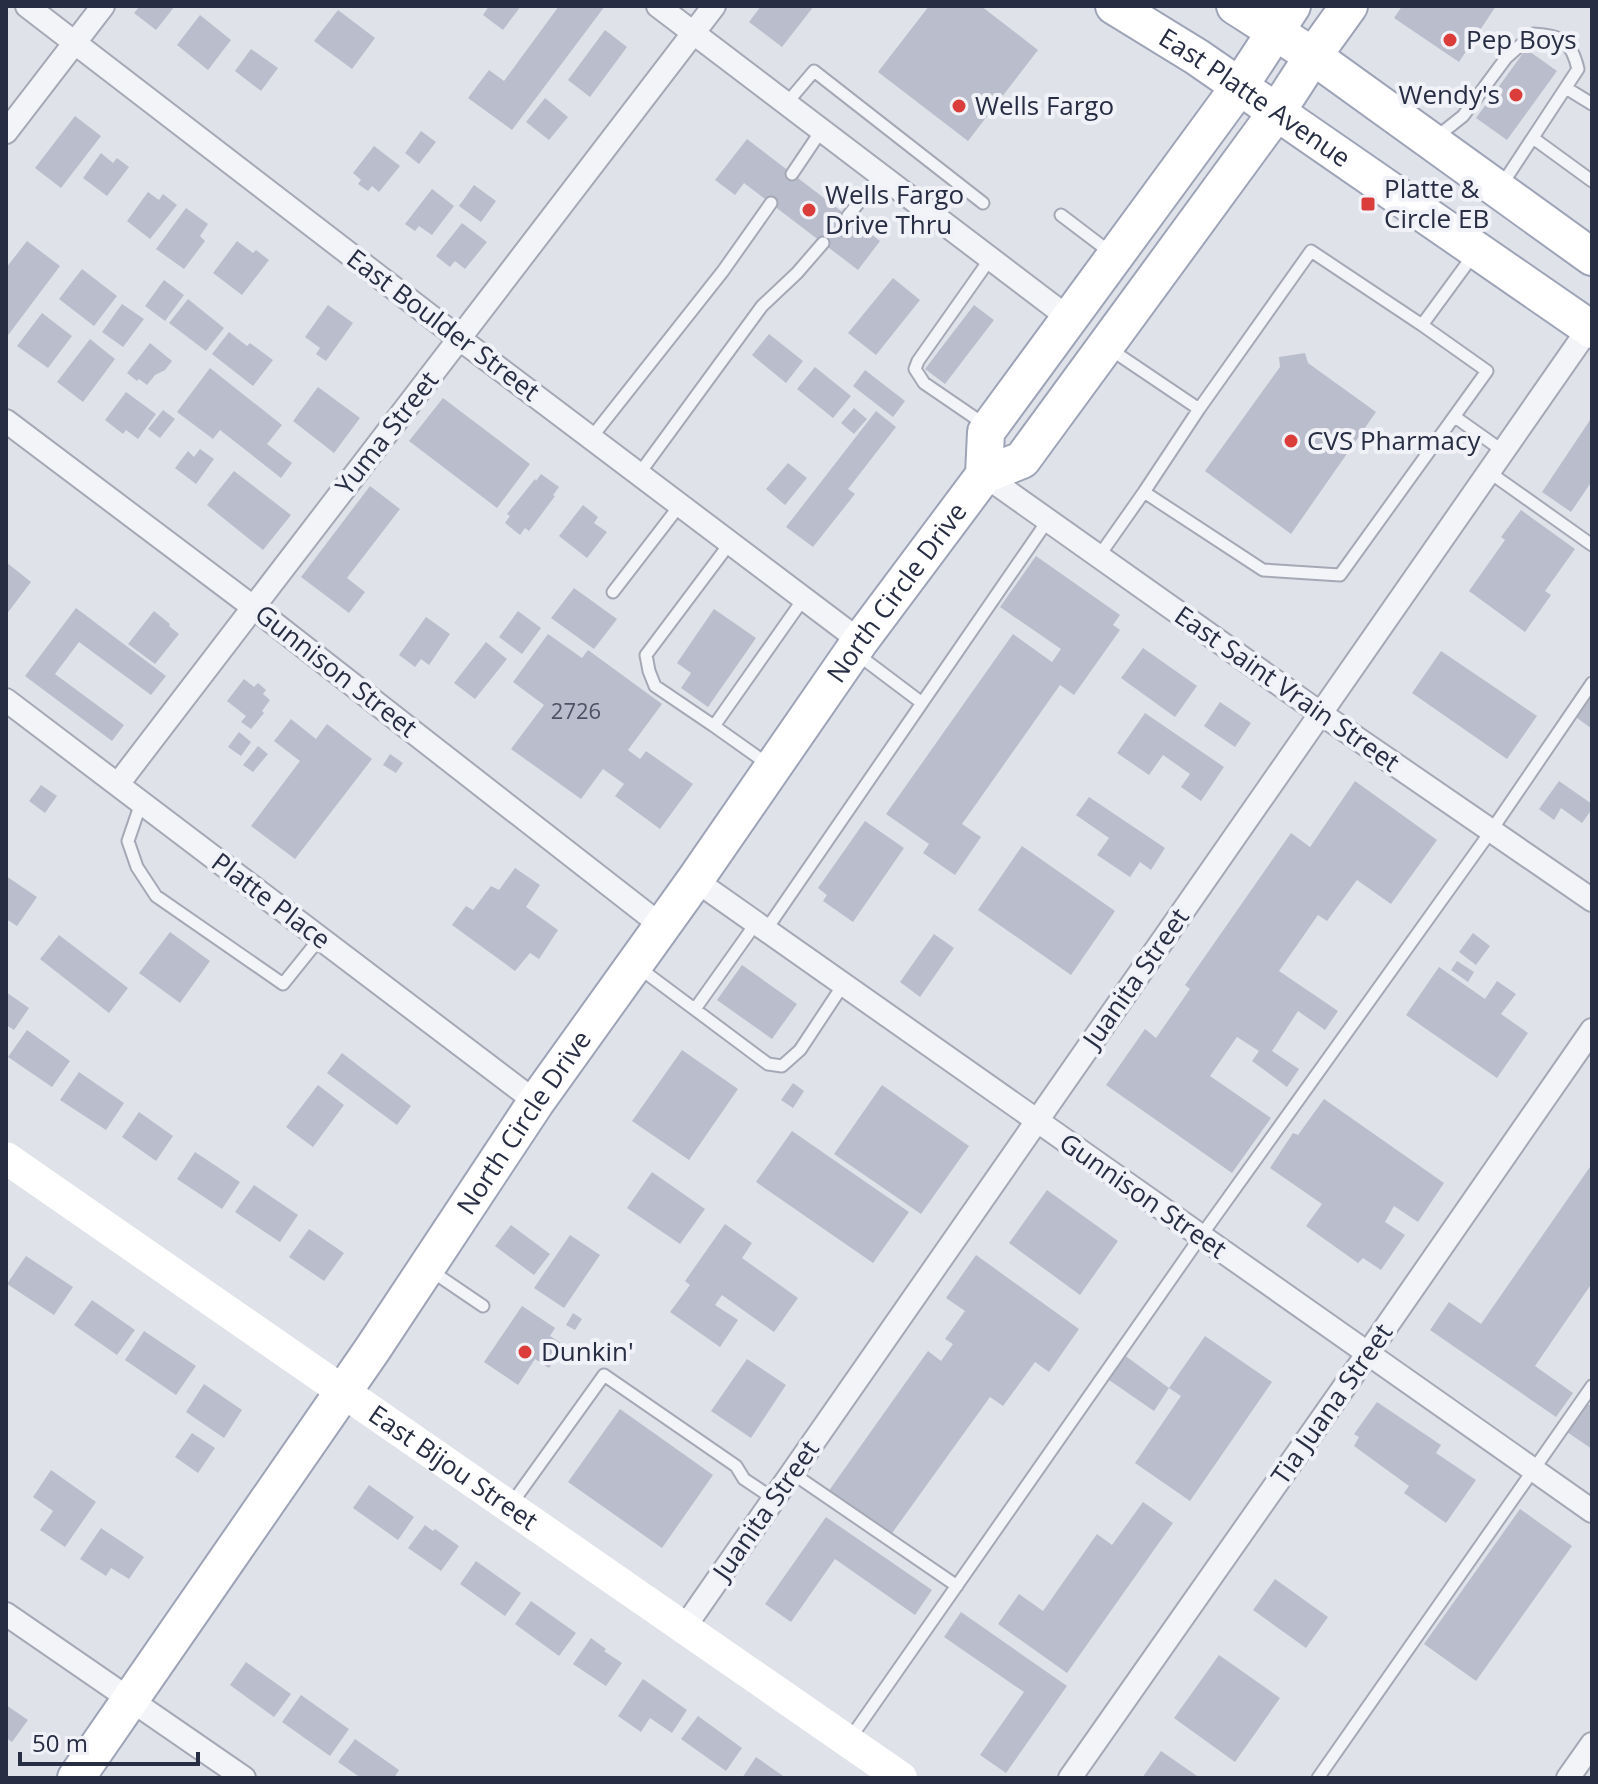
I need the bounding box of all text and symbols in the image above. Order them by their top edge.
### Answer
street label: East Platte Avenue [1153,19,1358,175]
place label: Pep Boys [1466,21,1577,57]
marker: Pep Boys [1441,31,1459,49]
place label: Wendy's [1398,76,1500,112]
marker: Wendy's [1507,86,1525,104]
place label: Wells Fargo [975,87,1114,123]
marker: Wells Fargo [950,97,968,115]
place label: Platte & Circle EB [1384,170,1489,236]
place label: Wells Fargo Drive Thru [825,176,964,242]
marker: Platte & Circle EB [1359,195,1377,213]
marker: Wells Fargo Drive Thru [800,201,818,219]
street label: East Boulder Street [340,240,547,409]
street label: Yuma Street [326,363,446,502]
place label: CVS Pharmacy [1307,422,1482,458]
marker: CVS Pharmacy [1282,432,1300,450]
street label: North Circle Drive [818,495,975,689]
street label: Gunnison Street [248,595,425,745]
street label: East Saint Vrain Street [1168,597,1407,779]
house number: 2726 [551,695,601,725]
street label: Platte Place [205,844,338,957]
street label: Juanita Street [1072,900,1197,1057]
street label: North Circle Drive [448,1023,599,1221]
street label: Gunnison Street [1053,1124,1234,1266]
street label: Tia Juana Street [1262,1316,1400,1491]
place label: Dunkin' [541,1333,634,1369]
marker: Dunkin' [516,1343,534,1361]
street label: East Bijou Street [362,1396,546,1538]
street label: Juanita Street [702,1432,827,1589]
scale bar [20,1716,198,1766]
text: 50 m [32,1726,88,1759]

